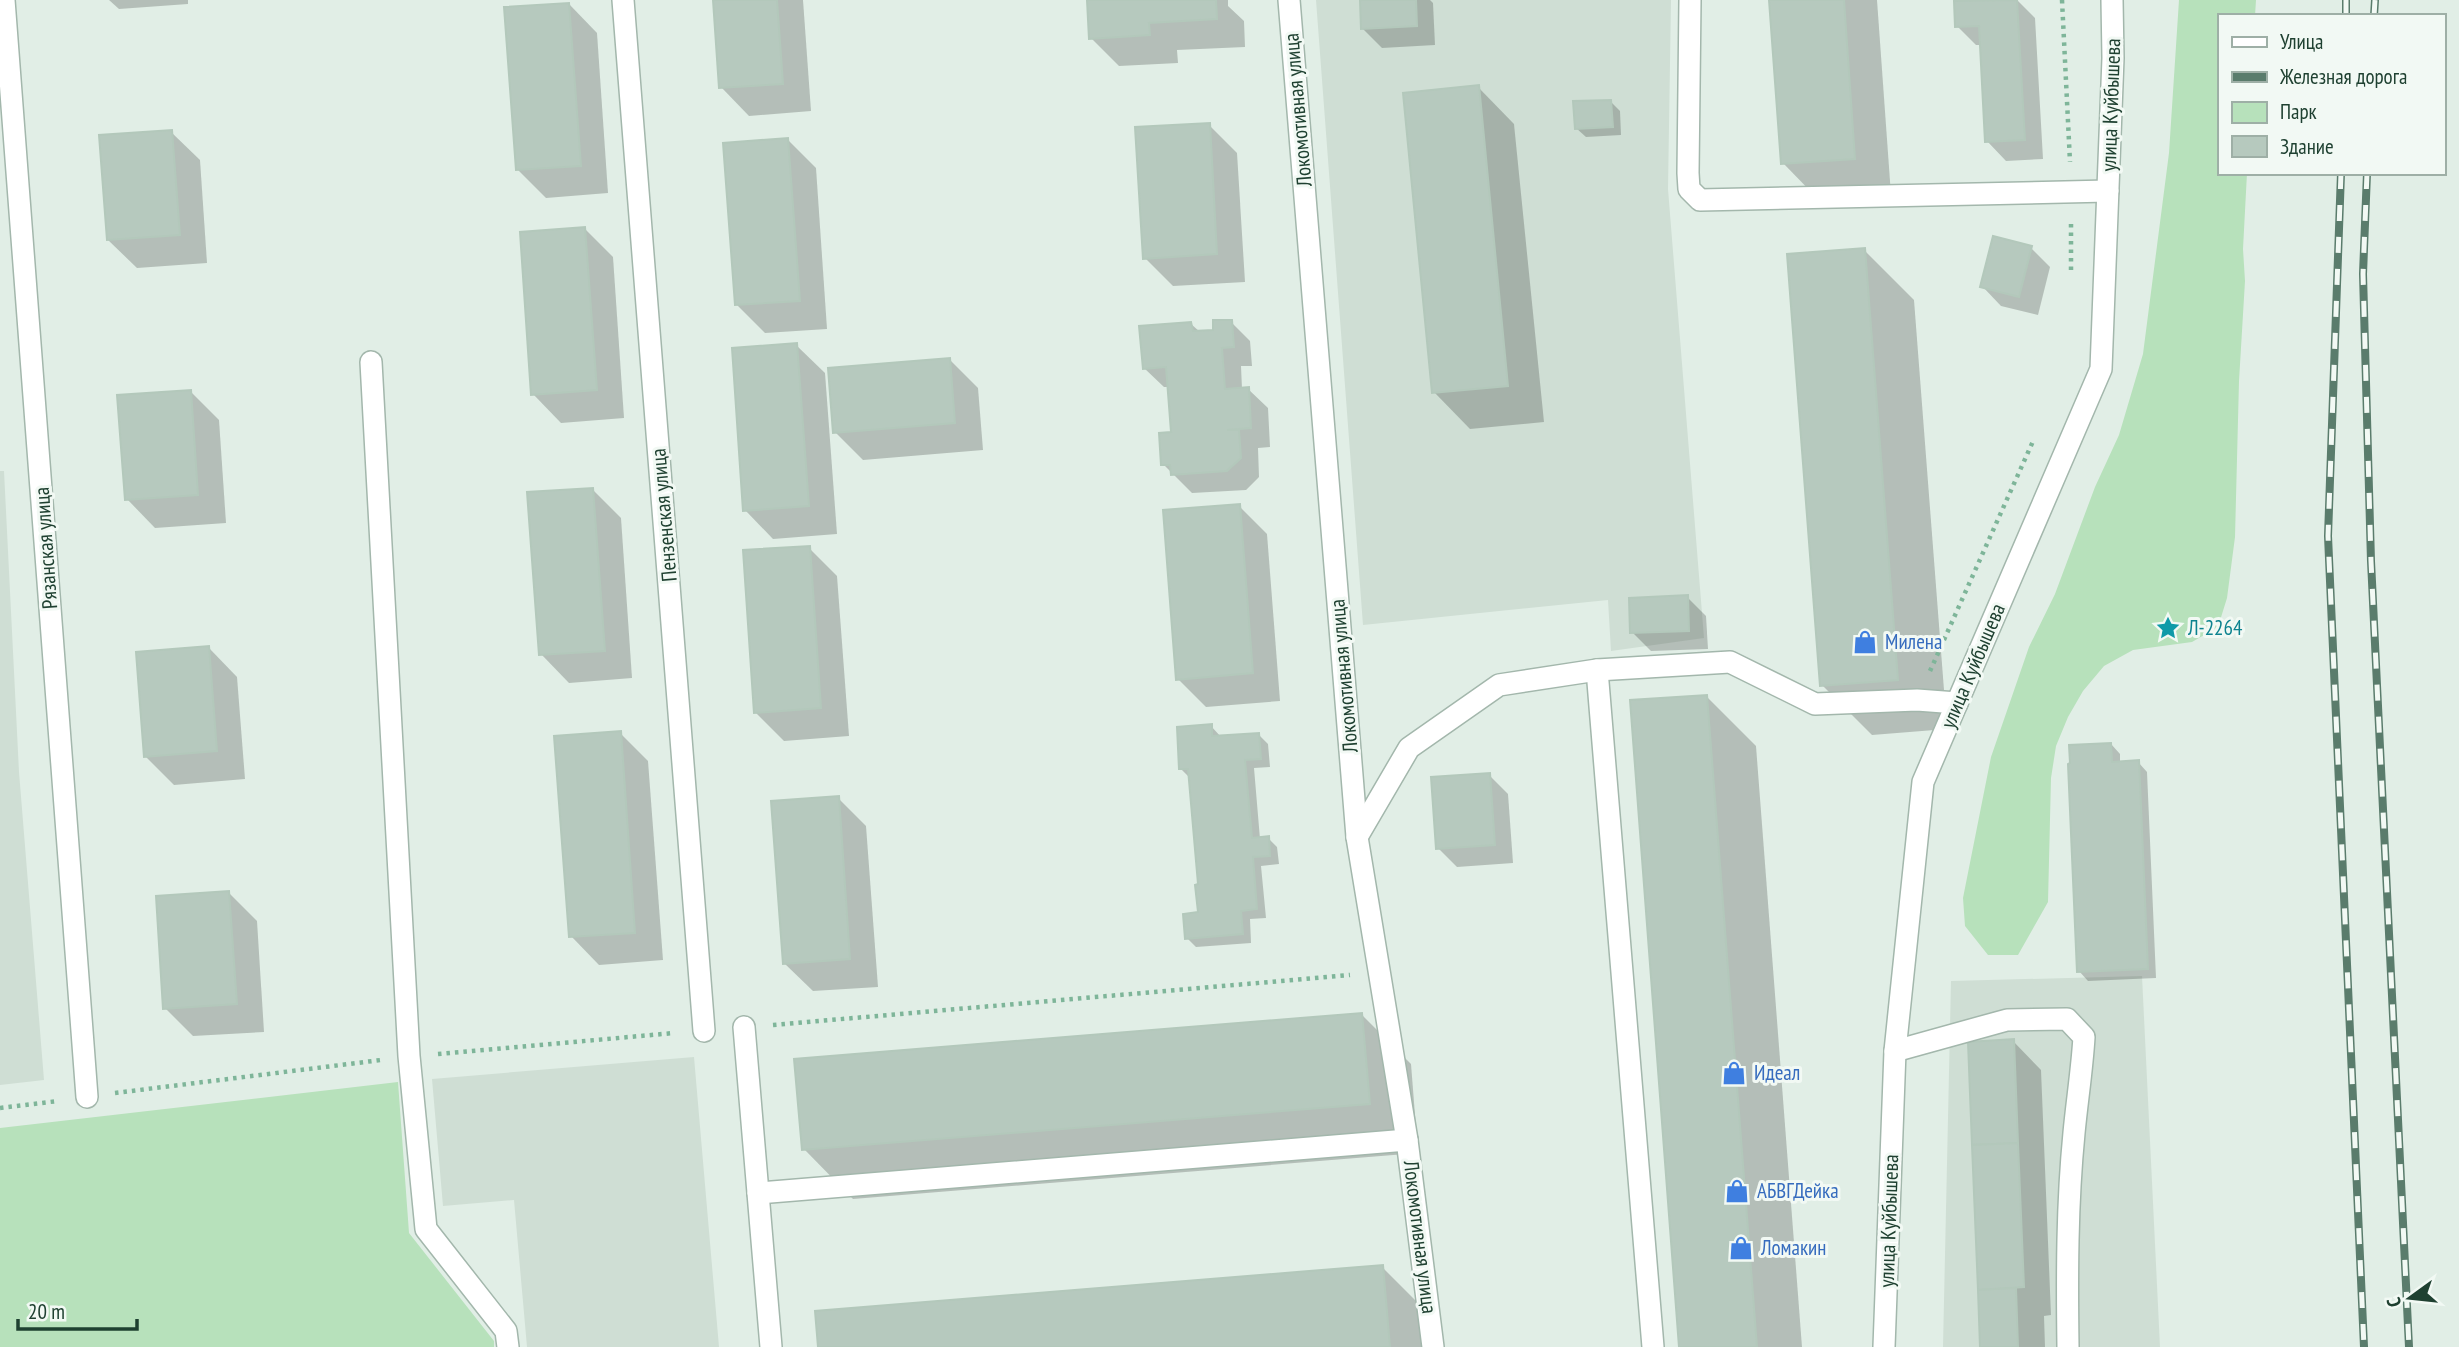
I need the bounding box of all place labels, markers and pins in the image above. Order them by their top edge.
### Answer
place icon: Л-2264 [2154,614,2182,642]
place label: Л-2264 [2187,614,2243,641]
shop icon: Милена [1851,628,1879,656]
place label: Милена [1885,628,1942,655]
shop icon: Идеал [1720,1059,1748,1087]
place label: Идеал [1754,1059,1800,1086]
shop icon: АБВГДейка [1723,1177,1751,1205]
place label: АБВГДейка [1757,1177,1839,1204]
shop icon: Ломакин [1727,1234,1755,1262]
place label: Ломакин [1760,1234,1826,1261]

